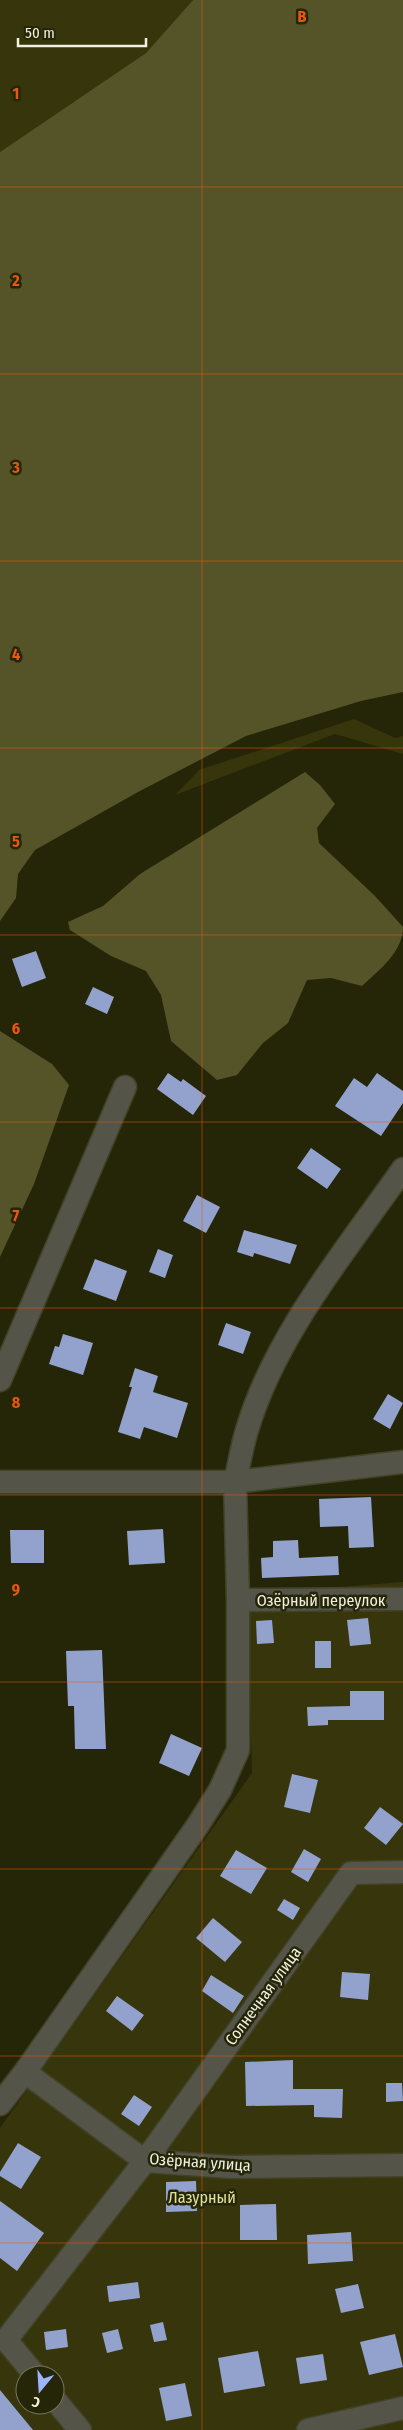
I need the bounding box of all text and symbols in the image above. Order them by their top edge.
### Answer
text: B [298,7,307,26]
scale bar [18,15,145,47]
text: 50 m [25,24,55,42]
text: 1 [13,84,19,103]
text: 2 [11,271,20,290]
text: 3 [11,458,20,477]
text: 4 [12,645,20,664]
text: 5 [12,832,20,851]
text: 6 [12,1019,20,1038]
text: 7 [13,1206,20,1225]
text: 8 [12,1393,21,1412]
text: 9 [12,1580,20,1599]
street label: Озёрный переулок [257,1591,386,1610]
street label: Солнечная улица [221,1943,305,2049]
street label: Озёрная улица [149,2149,251,2175]
park label: Лазурный [168,2188,236,2207]
north arrow [15,2365,65,2415]
text: С [29,2392,42,2411]

